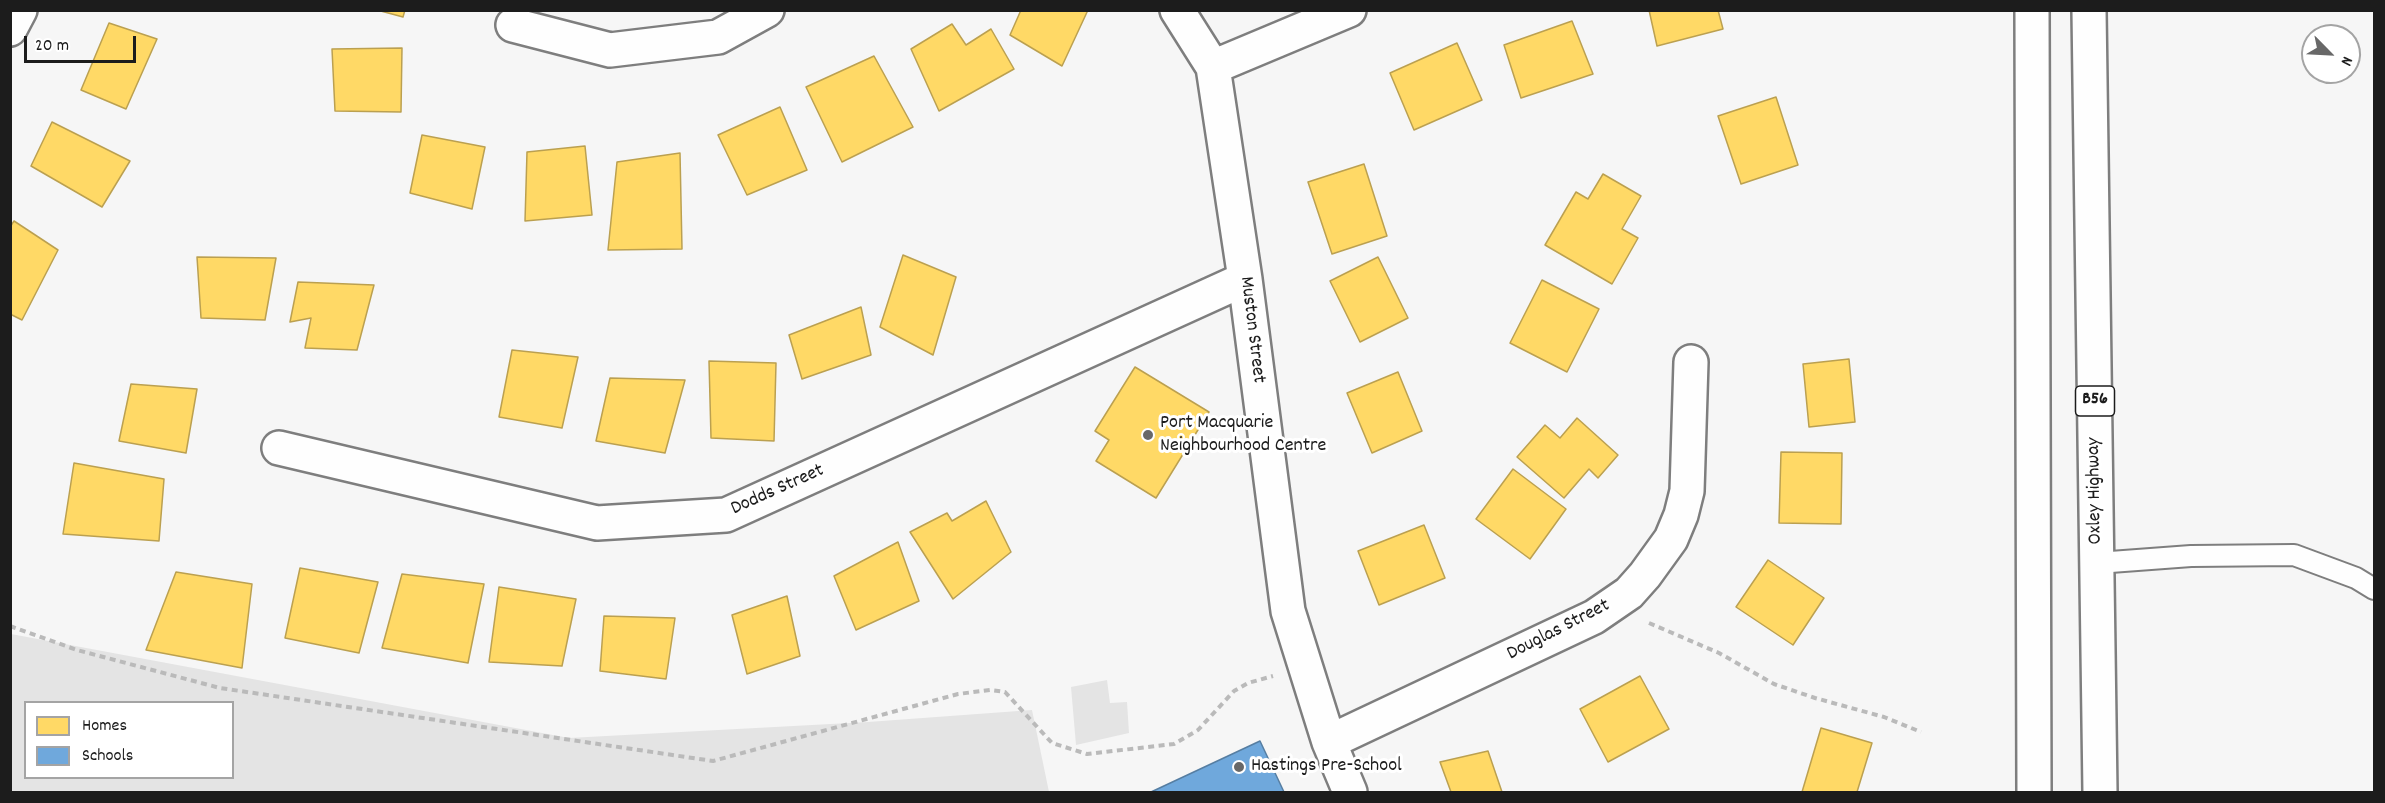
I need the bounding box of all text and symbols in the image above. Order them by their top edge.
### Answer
scale bar [27,24,140,62]
north arrow [2301,24,2361,84]
text: 20 m [35,34,69,59]
text: N [2334,52,2358,69]
street label: Muston Street [1233,275,1269,385]
road number: B56 [2076,386,2114,416]
place label: Port Macquarie Neighbourhood Centre [1160,412,1326,459]
marker: Port Macquarie Neighbourhood Centre [1141,428,1155,442]
street label: Oxley Highway [2083,437,2109,545]
street label: Dodds Street [728,460,828,522]
street label: Douglas Street [1504,595,1614,667]
legend [24,701,234,779]
text: Homes [82,714,127,739]
text: Schools [82,744,133,769]
place label: Hastings Pre-School [1251,755,1402,779]
marker: Hastings Pre-School [1232,760,1246,774]

